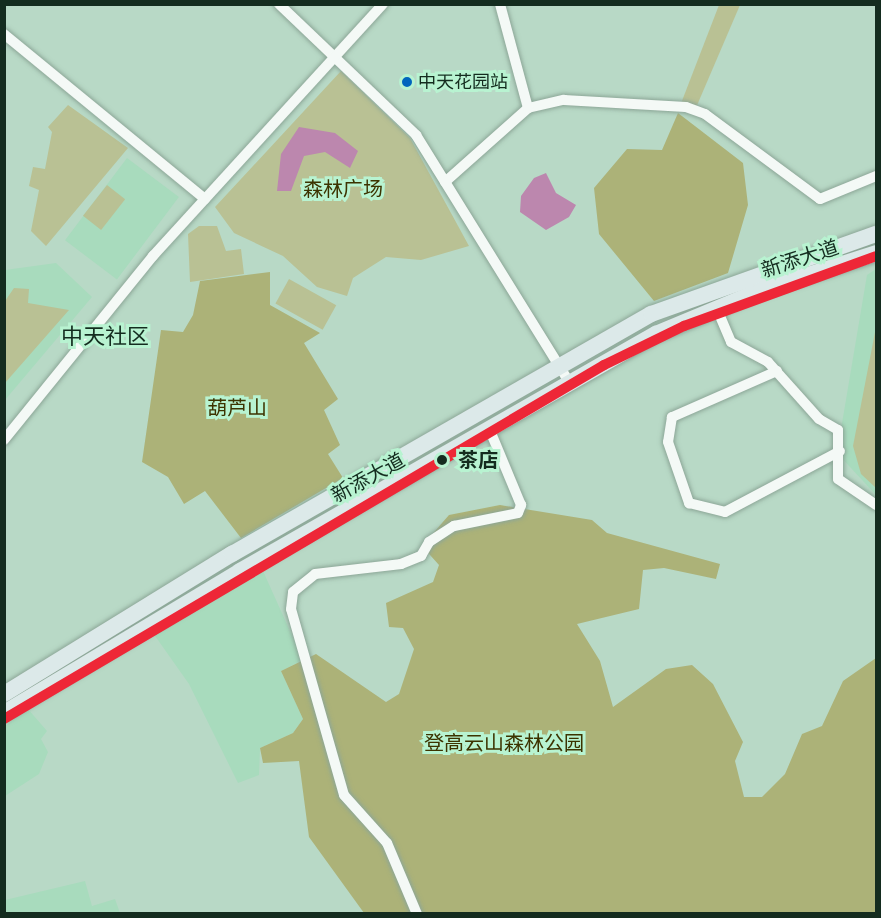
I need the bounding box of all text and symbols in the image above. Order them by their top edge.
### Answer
place label: 中天花园站 [418,71,508,93]
marker: 中天花园站 [401,76,413,88]
park label: 森林广场 [303,177,383,201]
street label: 新添大道 [758,235,842,283]
district label: 中天社区 [61,324,149,350]
park label: 葫芦山 [207,396,267,420]
street label: 新添大道 [327,448,409,508]
place label: 茶店 [458,448,498,472]
marker: 茶店 [431,449,453,471]
park label: 登高云山森林公园 [424,731,584,755]

